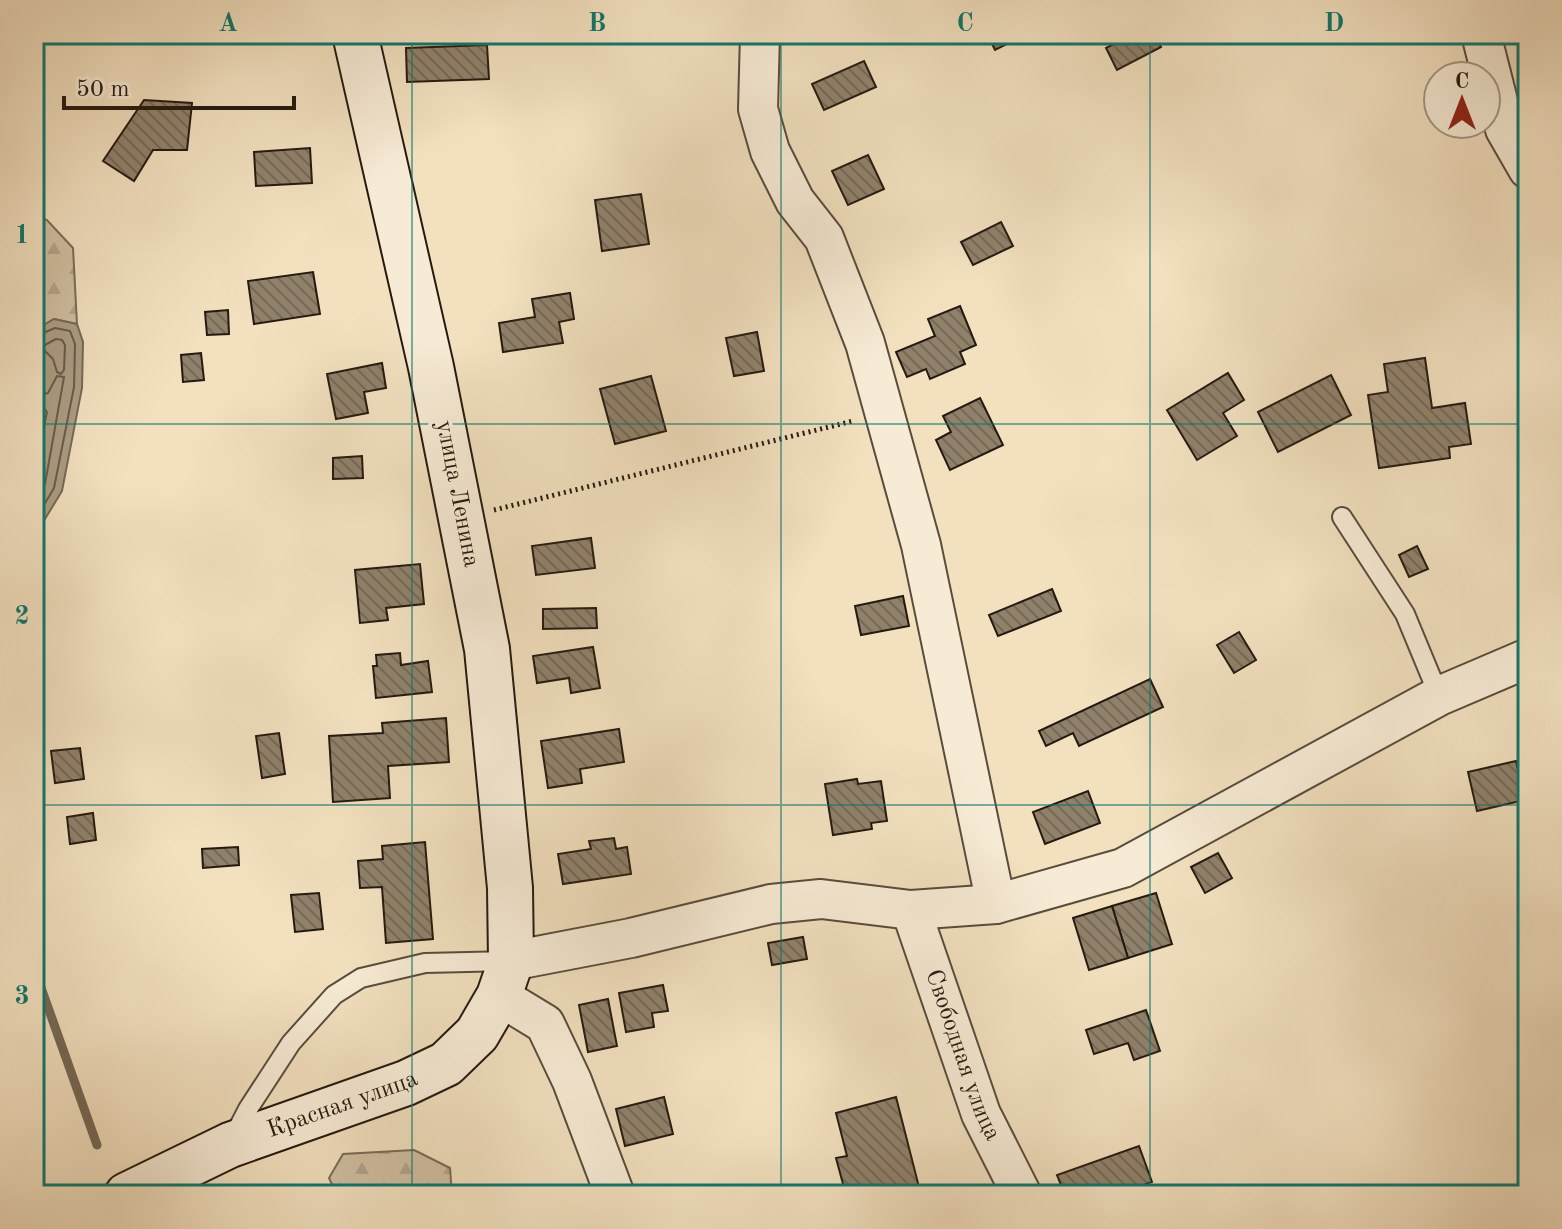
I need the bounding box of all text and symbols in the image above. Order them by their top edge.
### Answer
text: A [218,11,238,37]
text: B [588,11,606,37]
text: C [956,11,974,37]
text: D [1324,11,1344,37]
scale bar [64,60,294,110]
north arrow [1422,60,1502,140]
text: С [1455,71,1469,93]
text: 50 m [76,78,130,102]
text: 1 [14,223,30,249]
street label: улица Ленина [431,419,483,570]
text: 2 [14,604,30,630]
street label: Свободная улица [920,967,1005,1145]
text: 3 [14,984,30,1010]
street label: Красная улица [264,1067,422,1143]

